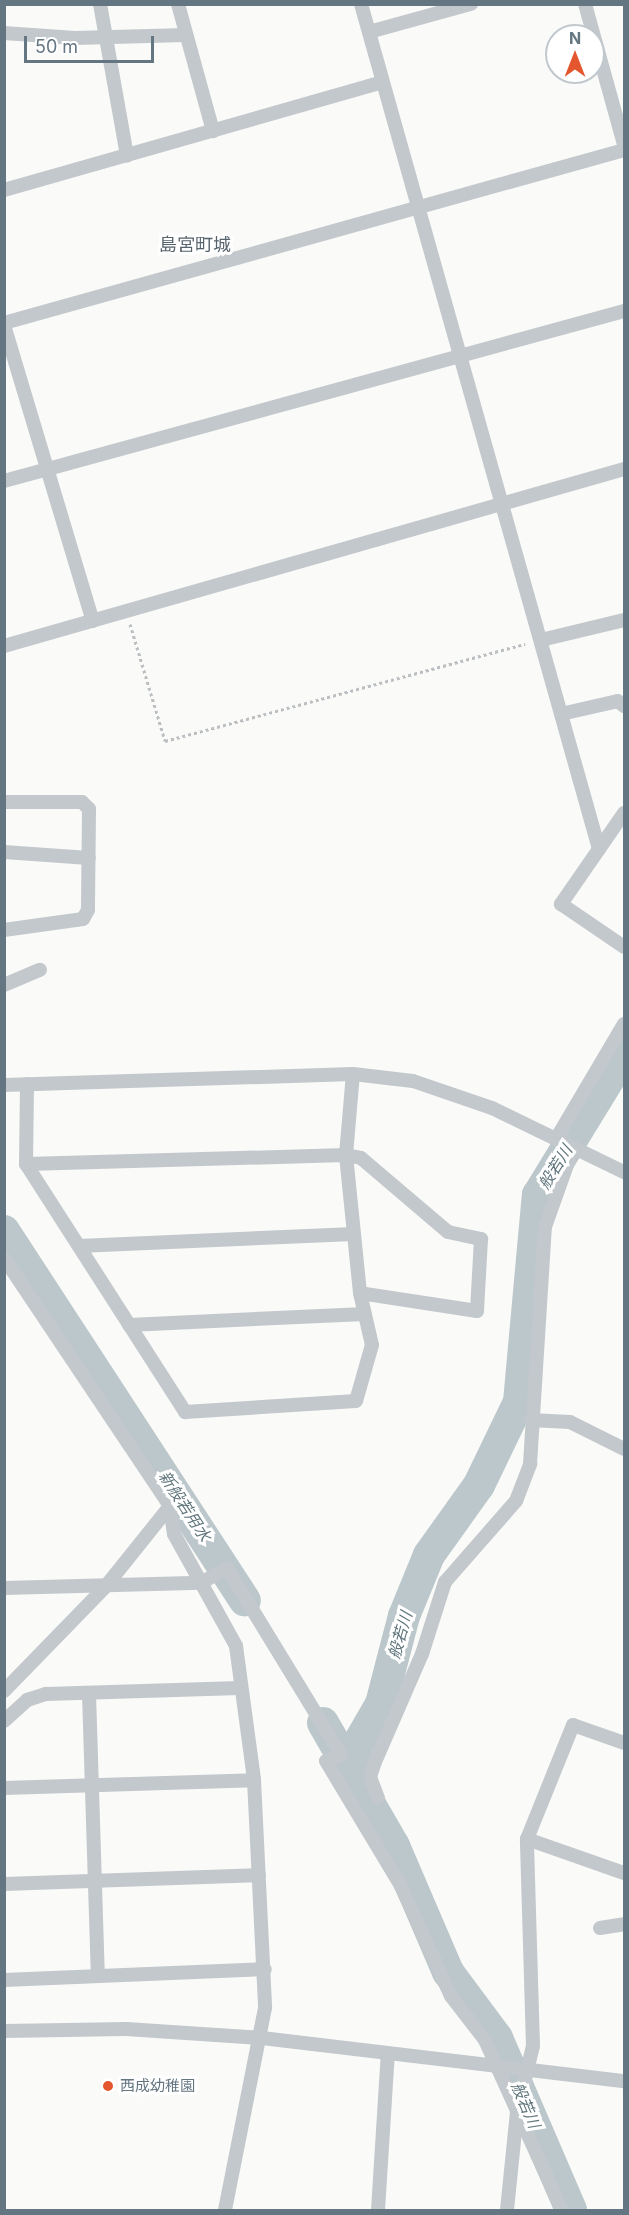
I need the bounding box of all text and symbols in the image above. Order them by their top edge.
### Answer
scale bar [27,24,158,62]
north arrow [545,24,605,84]
text: N [569,28,581,48]
text: 50 m [35,36,78,57]
district label: 島宮町城 [159,234,231,256]
water label: 般若川 [534,1142,576,1192]
water label: 新般若用水 [155,1467,215,1545]
water label: 般若川 [384,1609,416,1661]
place label: 西成幼稚園 [120,2077,195,2095]
marker: 西成幼稚園 [101,2079,115,2093]
water label: 般若川 [508,2079,544,2131]

